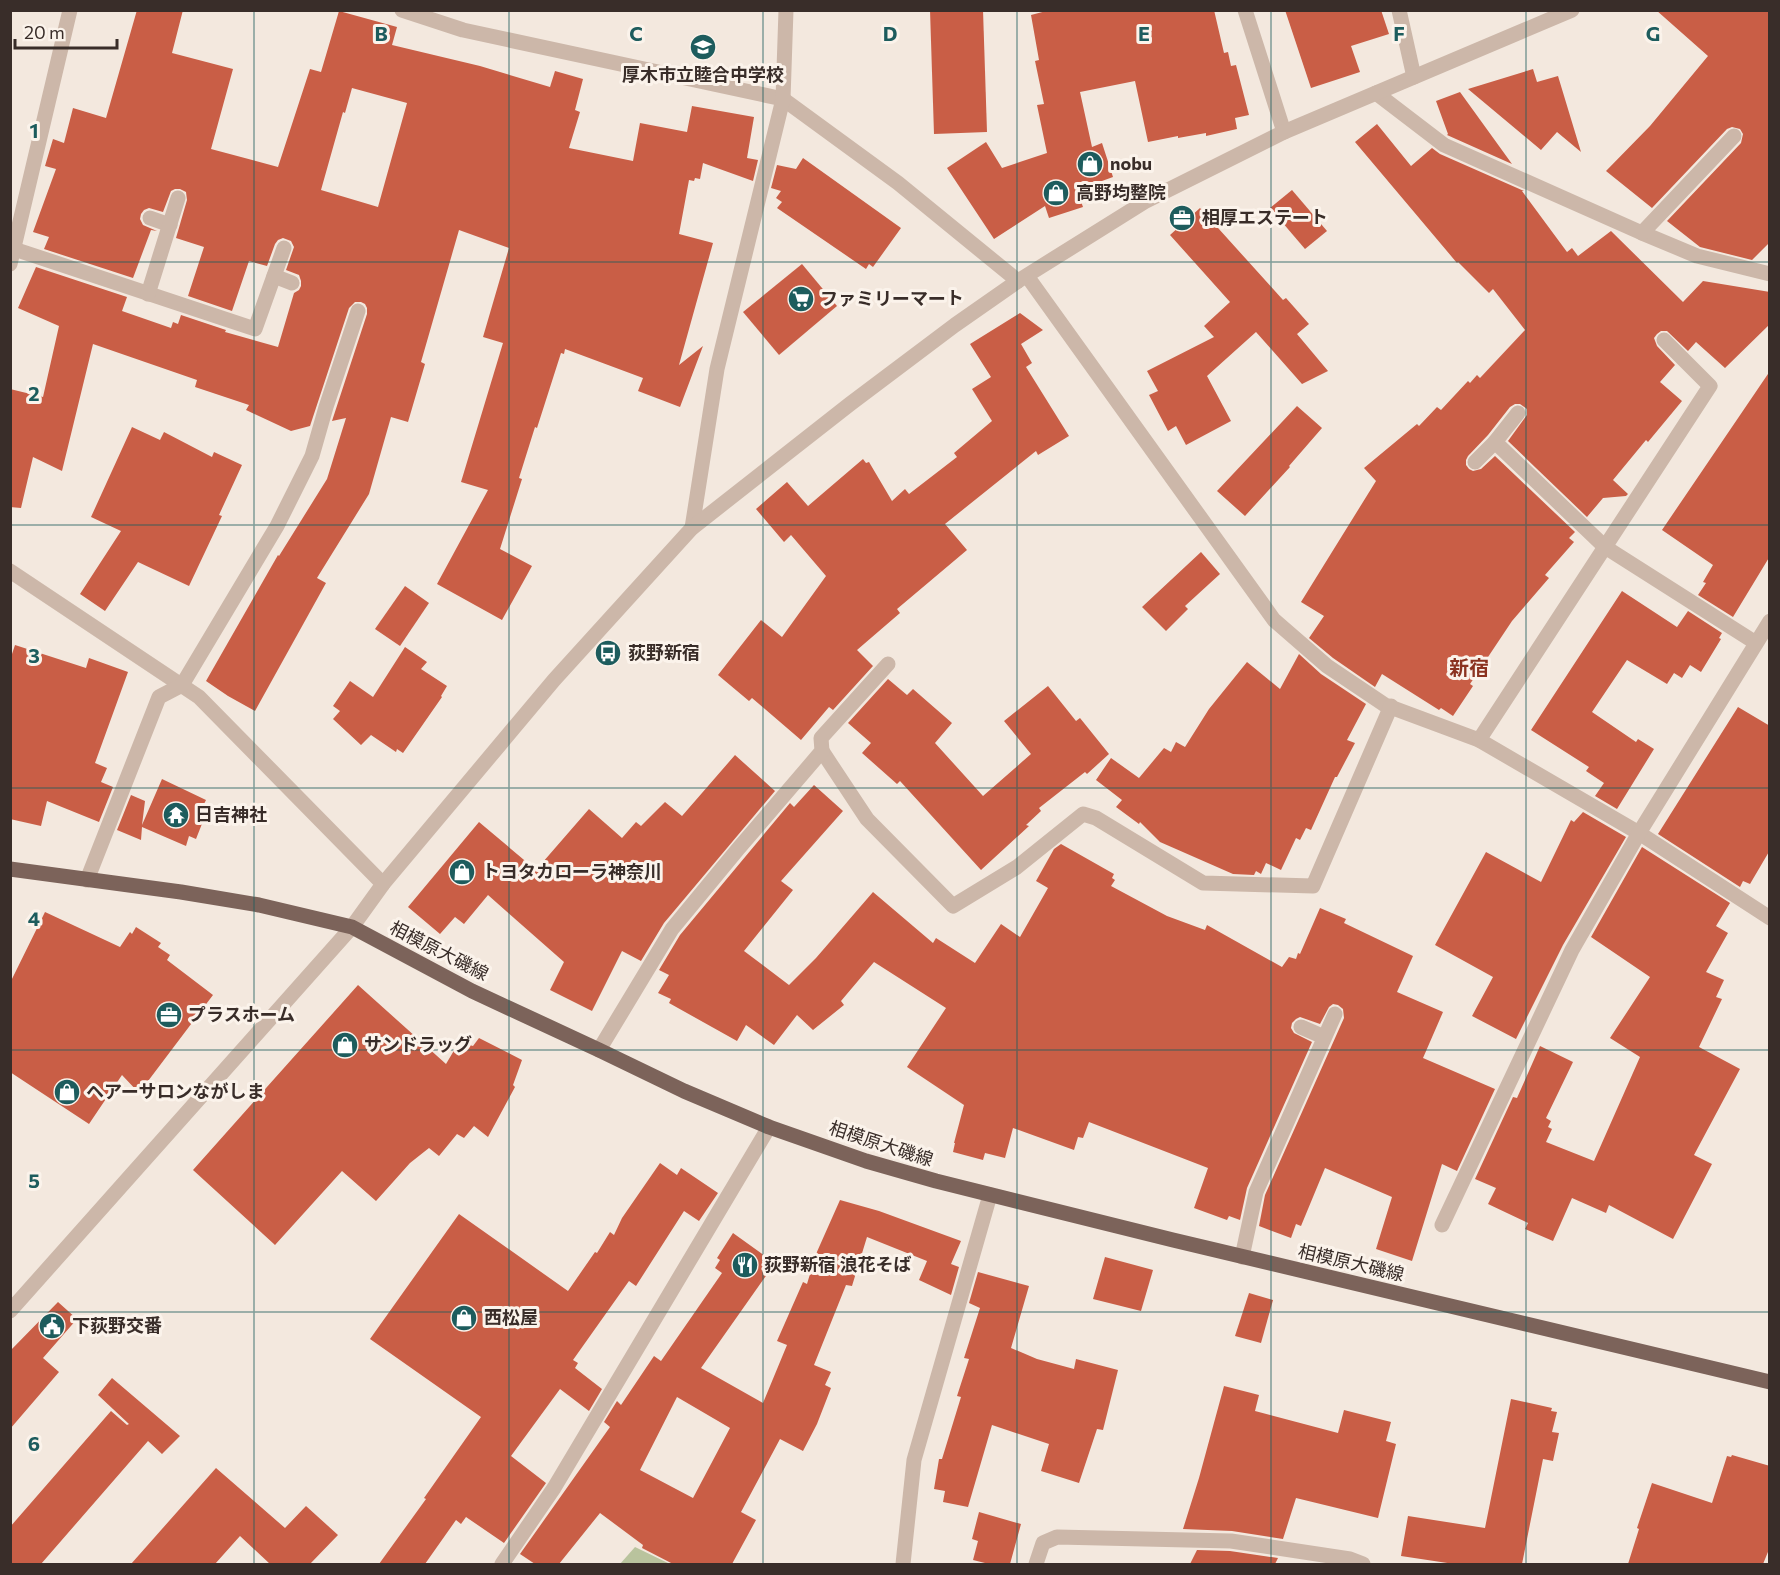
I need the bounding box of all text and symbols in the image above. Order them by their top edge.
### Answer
scale bar [15,12,117,50]
text: 20 m [24,21,65,43]
text: B [374,21,388,45]
text: C [629,21,643,45]
text: D [883,21,897,45]
text: E [1138,21,1150,45]
text: F [1393,21,1405,45]
text: G [1646,21,1660,45]
school or university icon: 厚木市立睦合中学校 [688,32,718,62]
place label: 厚木市立睦合中学校 [622,63,784,85]
text: 1 [29,118,39,142]
shop icon: nobu [1075,149,1105,179]
place label: nobu [1110,152,1152,174]
shop icon: 高野均整院 [1041,178,1071,208]
place label: 高野均整院 [1076,181,1166,203]
office icon: 相厚エステート [1167,203,1197,233]
place label: 相厚エステート [1202,206,1328,228]
supermarket icon: ファミリーマート [786,284,816,314]
place label: ファミリーマート [820,287,964,309]
text: 2 [28,381,40,405]
bus stop icon: 荻野新宿 [593,638,623,668]
place label: 荻野新宿 [628,641,700,663]
text: 3 [28,643,40,667]
district label: 新宿 [1449,655,1489,679]
temple icon: 日吉神社 [161,800,191,830]
place label: 日吉神社 [195,803,267,825]
shop icon: トヨタカローラ神奈川 [447,857,477,887]
place label: トヨタカローラ神奈川 [482,860,662,882]
text: 4 [28,906,40,930]
street label: 相模原大磯線 [386,916,493,984]
office icon: プラスホーム [154,1000,184,1030]
place label: プラスホーム [188,1003,295,1025]
shop icon: サンドラッグ [330,1030,360,1060]
place label: サンドラッグ [364,1033,472,1055]
shop icon: ヘアーサロンながしま [52,1077,82,1107]
place label: ヘアーサロンながしま [86,1080,265,1102]
street label: 相模原大磯線 [827,1116,936,1170]
text: 5 [28,1168,40,1192]
street label: 相模原大磯線 [1296,1239,1406,1285]
restaurant icon: 荻野新宿 浪花そば [730,1250,760,1280]
place label: 荻野新宿 浪花そば [764,1253,911,1275]
shop icon: 西松屋 [449,1303,479,1333]
place label: 西松屋 [484,1306,538,1328]
public building icon: 下荻野交番 [37,1311,67,1341]
place label: 下荻野交番 [72,1314,162,1336]
text: 6 [28,1431,40,1455]

